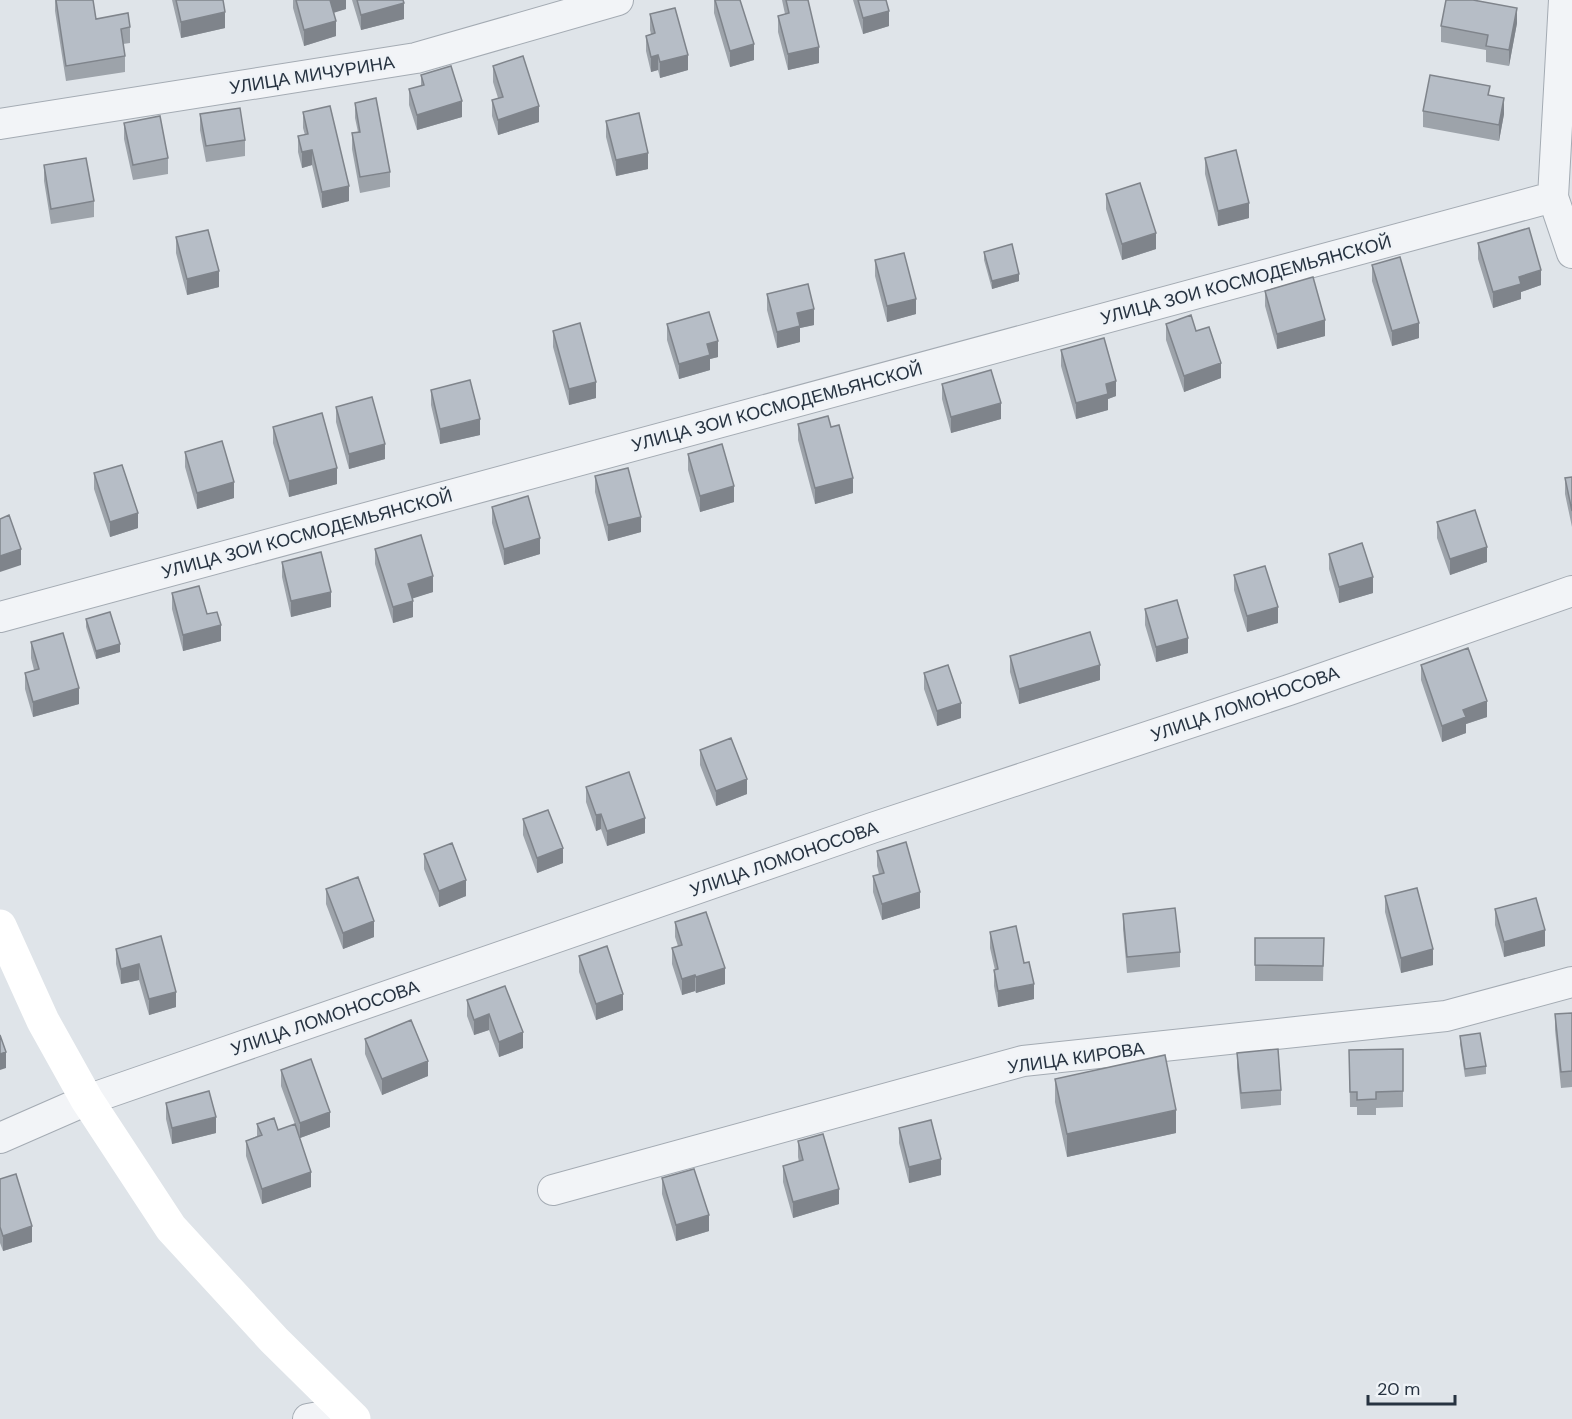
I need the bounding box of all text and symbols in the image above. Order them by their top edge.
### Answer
street label: УЛИЦА МИЧУРИНА [228,50,396,100]
street label: УЛИЦА ЗОИ КОСМОДЕМЬЯНСКОЙ [1098,230,1394,330]
street label: УЛИЦА ЗОИ КОСМОДЕМЬЯНСКОЙ [629,357,925,457]
street label: УЛИЦА ЗОИ КОСМОДЕМЬЯНСКОЙ [159,484,455,584]
street label: УЛИЦА ЛОМОНОСОВА [1148,660,1342,748]
street label: УЛИЦА ЛОМОНОСОВА [687,815,881,903]
street label: УЛИЦА ЛОМОНОСОВА [228,974,422,1062]
street label: УЛИЦА КИРОВА [1006,1037,1146,1079]
scale bar [1368,1368,1455,1406]
text: 20 m [1377,1377,1420,1401]

